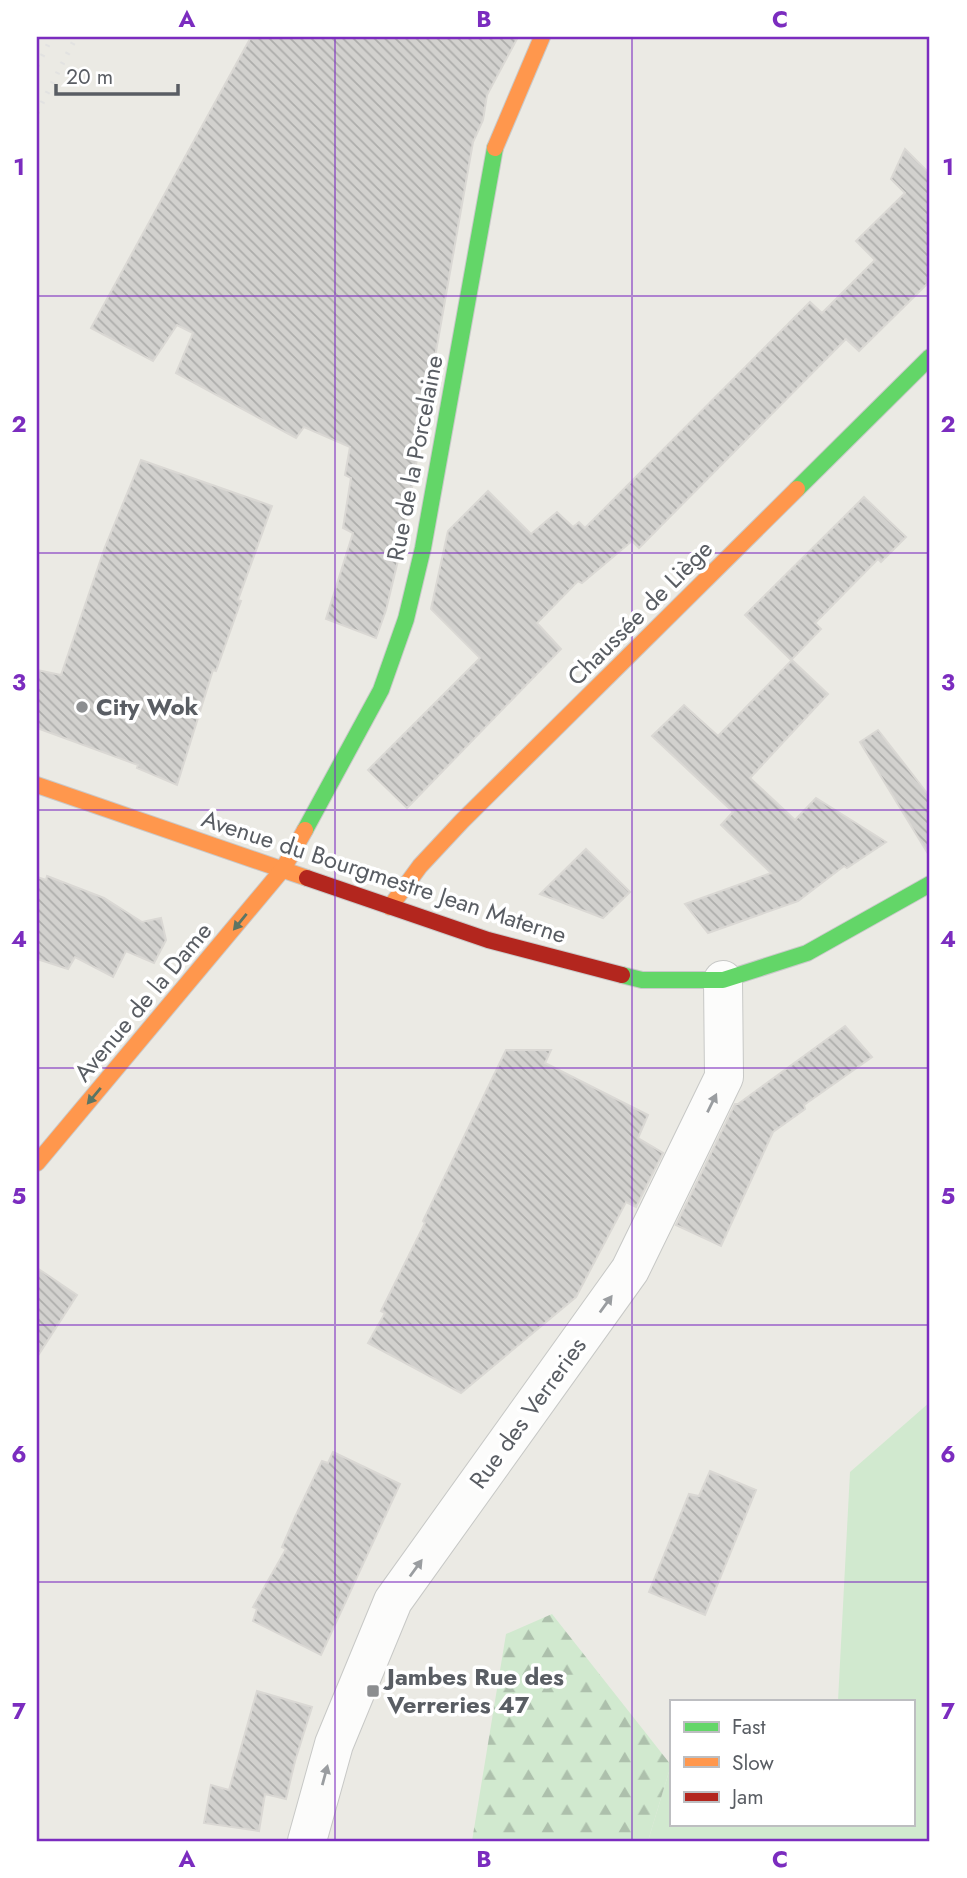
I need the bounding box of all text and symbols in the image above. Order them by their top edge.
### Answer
text: A [178,2,196,36]
text: B [476,2,492,36]
text: C [772,2,788,36]
scale bar [56,52,178,96]
text: 20 m [66,62,113,92]
text: 1 [13,150,25,184]
text: 1 [942,150,954,184]
street label: Rue de la Porcelaine [377,352,452,564]
text: 2 [11,407,27,441]
text: 2 [940,407,956,441]
street label: Chaussée de Liège [559,532,720,693]
text: 3 [12,665,26,699]
text: 3 [941,665,955,699]
place label: City Wok [96,689,199,724]
marker: City Wok [74,699,90,715]
street label: Avenue du Bourgmestre Jean Materne [197,801,571,952]
street label: Avenue de la Dame [65,914,220,1089]
one-way arrow [233,914,248,931]
text: 4 [11,922,27,956]
text: 4 [940,922,956,956]
one-way arrow [86,1087,102,1105]
one-way arrow [706,1093,717,1113]
text: 5 [12,1179,26,1213]
text: 5 [941,1179,955,1213]
one-way arrow [599,1295,613,1313]
street label: Rue des Verreries [461,1330,595,1496]
text: 6 [11,1437,27,1471]
text: 6 [940,1437,956,1471]
one-way arrow [409,1559,423,1577]
place label: Jambes Rue des Verreries 47 [383,1659,564,1722]
marker: Jambes Rue des Verreries 47 [365,1683,381,1699]
text: 7 [12,1694,26,1728]
text: 7 [941,1694,955,1728]
legend [670,1700,914,1826]
text: Fast [732,1712,765,1742]
text: Slow [732,1748,774,1778]
one-way arrow [320,1764,331,1786]
text: Jam [729,1782,764,1812]
text: A [178,1842,196,1876]
text: B [476,1842,492,1876]
text: C [772,1842,788,1876]

